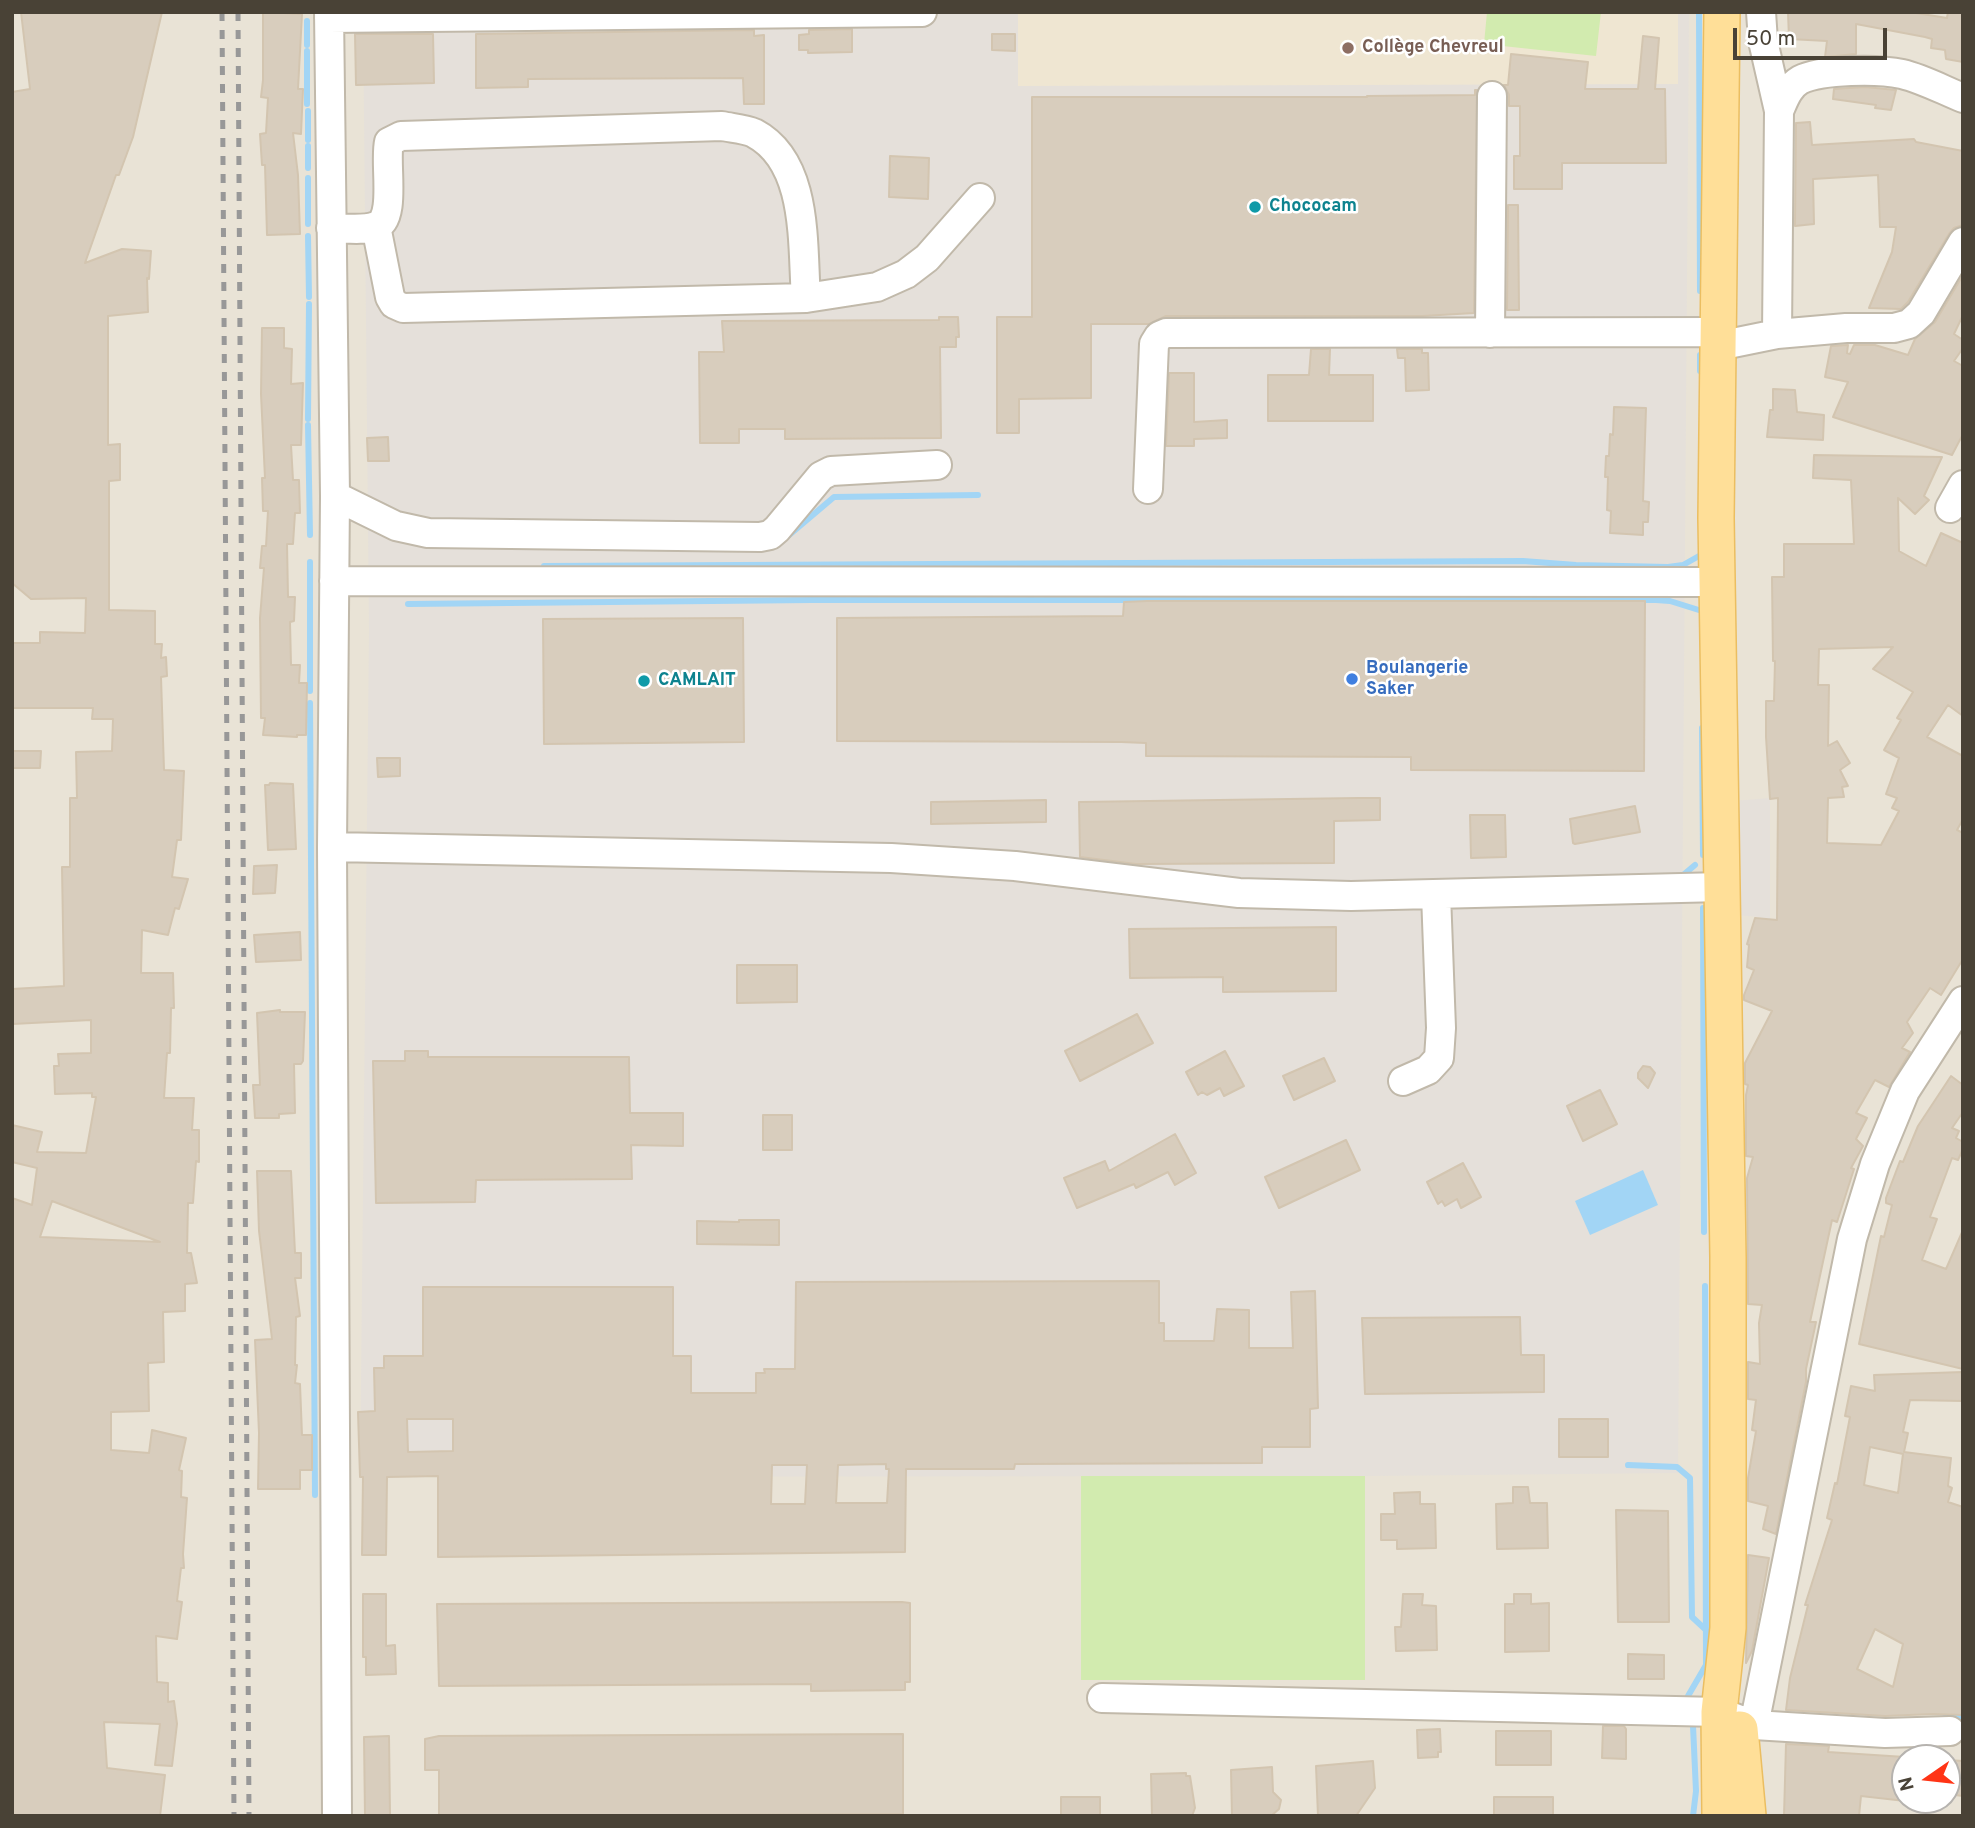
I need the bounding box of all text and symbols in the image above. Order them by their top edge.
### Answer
scale bar [1737,14,1891,58]
text: 50 m [1746,26,1795,53]
place label: Collège Chevreul [1362,37,1504,59]
marker: Collège Chevreul [1340,40,1356,56]
place label: Chococam [1269,196,1357,218]
marker: Chococam [1247,199,1263,215]
place label: Boulangerie Saker [1366,658,1468,700]
place label: CAMLAIT [658,670,736,692]
marker: Boulangerie Saker [1344,671,1360,687]
marker: CAMLAIT [636,673,652,689]
north arrow [1891,1744,1961,1814]
text: N [1894,1774,1921,1793]

